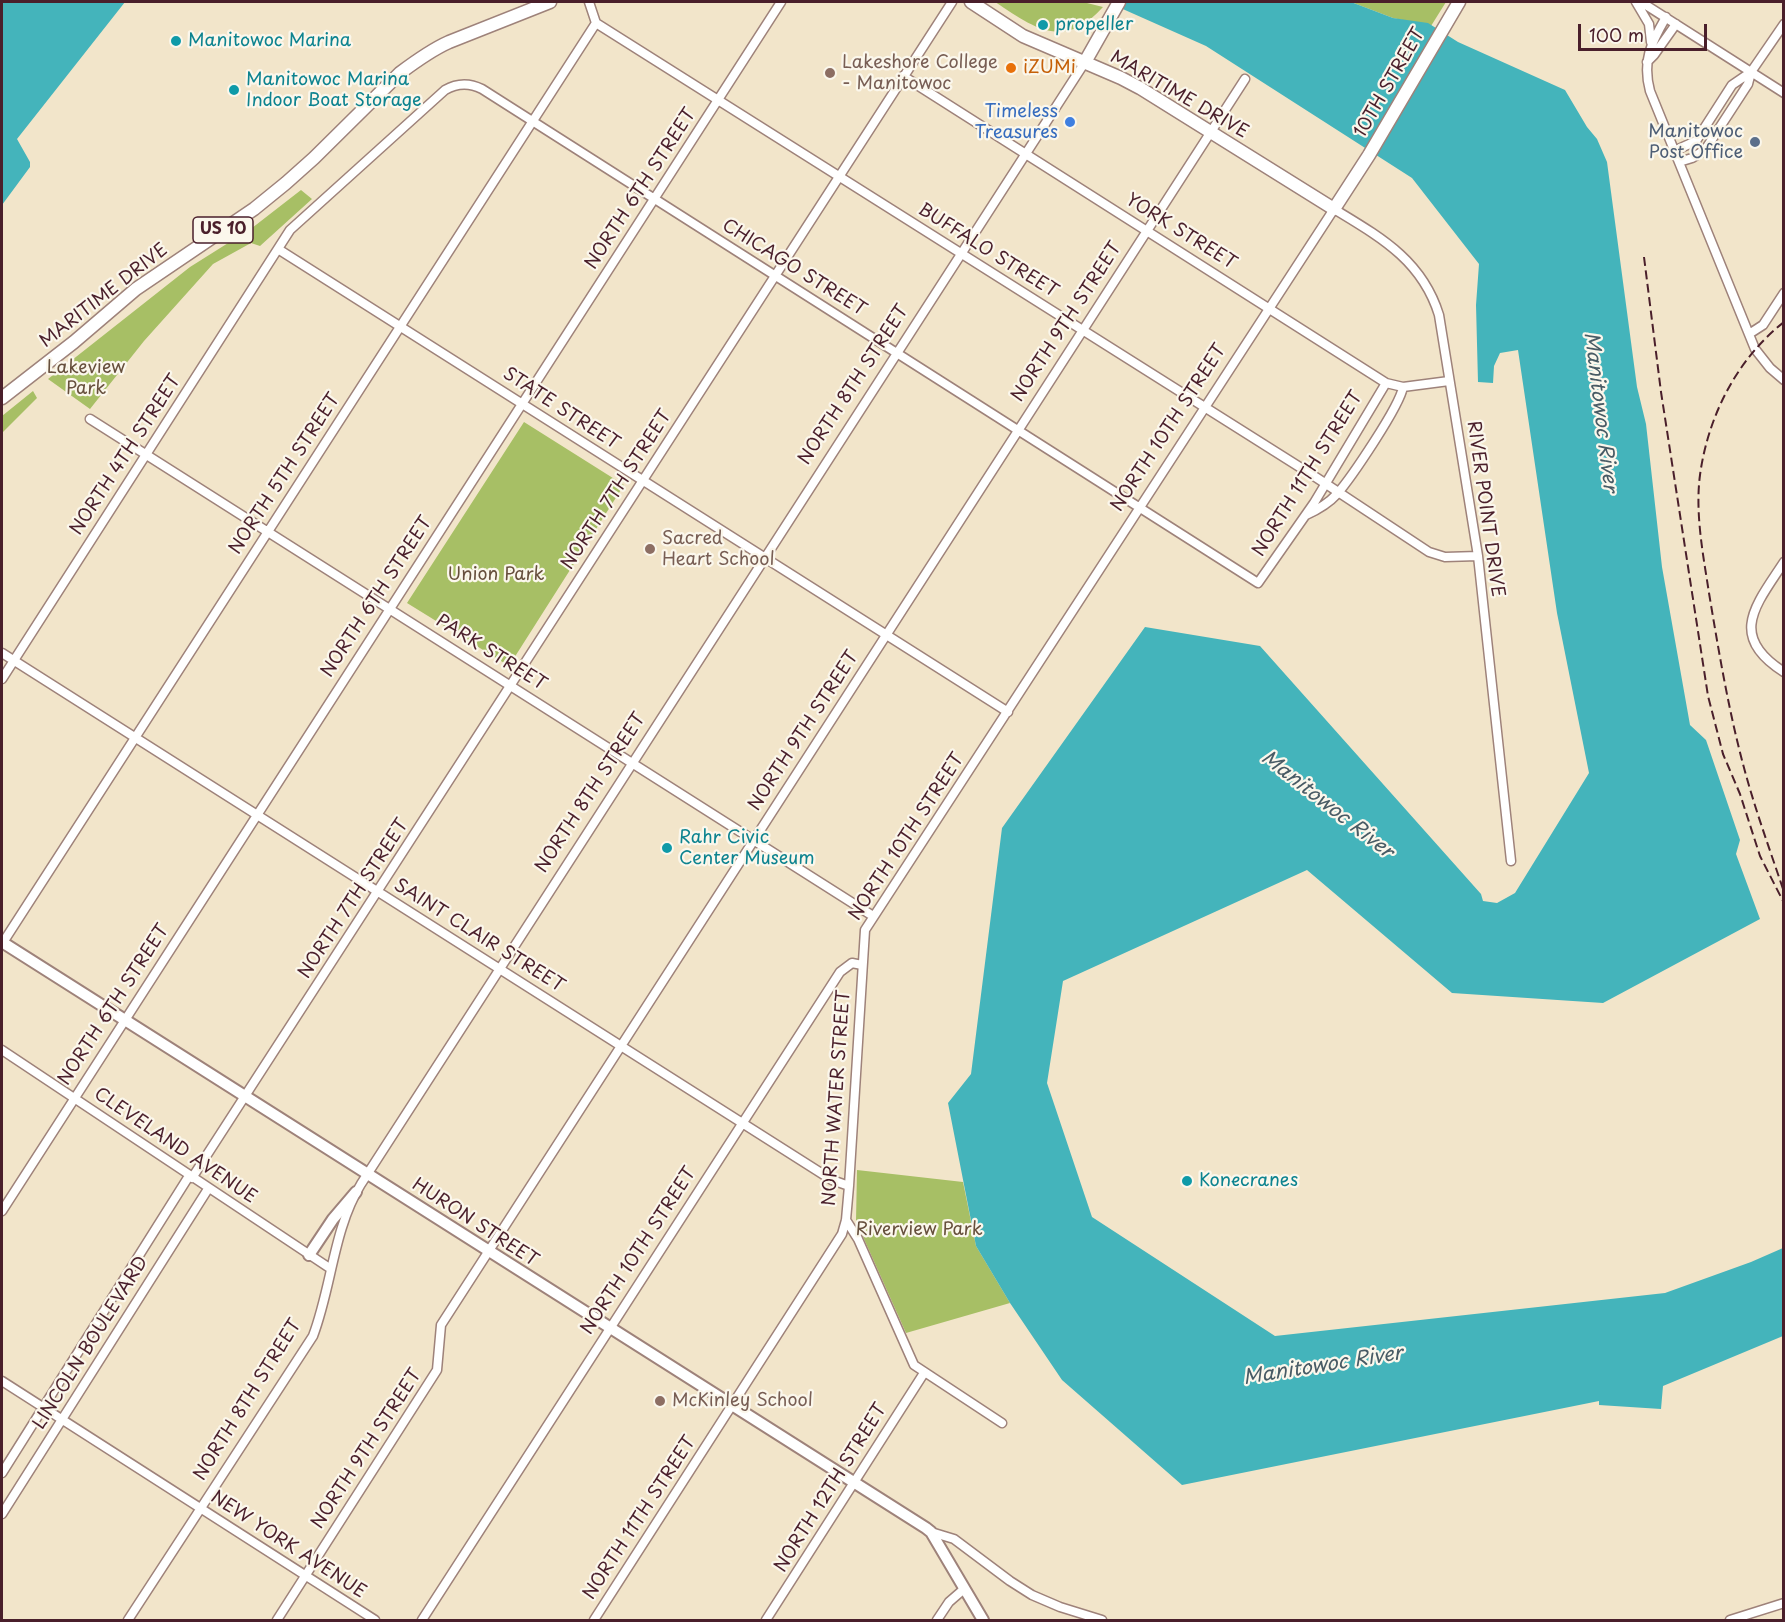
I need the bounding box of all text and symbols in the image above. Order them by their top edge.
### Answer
scale bar [1581,12,1710,50]
place label: propeller [1055,14,1133,36]
marker: propeller [1036,18,1050,32]
text: 100 m [1589,21,1644,48]
street label: 10TH STREET [1350,25,1430,141]
place label: Manitowoc Marina [188,30,351,52]
marker: Manitowoc Marina [169,34,183,48]
street label: MARITIME DRIVE [1106,47,1252,143]
place label: Lakeshore College - Manitowoc [842,52,998,94]
place label: iZUMi [1023,57,1076,79]
marker: iZUMi [1004,61,1018,75]
marker: Lakeshore College - Manitowoc [823,66,837,80]
place label: Manitowoc Marina Indoor Boat Storage [246,69,422,112]
marker: Manitowoc Marina Indoor Boat Storage [227,83,241,97]
place label: Timeless Treasures [975,101,1058,144]
street label: NORTH 6TH STREET [581,105,701,273]
marker: Timeless Treasures [1063,115,1077,129]
place label: Manitowoc Post Office [1648,121,1743,164]
marker: Manitowoc Post Office [1748,135,1762,149]
street label: YORK STREET [1122,189,1240,275]
street label: BUFFALO STREET [914,199,1062,303]
street label: CHICAGO STREET [718,215,870,321]
road number: US 10 [193,217,253,243]
street label: NORTH 9TH STREET [1007,238,1127,406]
street label: MARITIME DRIVE [36,239,172,353]
street label: NORTH 8TH STREET [794,301,914,469]
water label: Manitowoc River [1578,331,1622,493]
street label: NORTH 10TH STREET [1107,340,1231,516]
park label: Lakeview Park [47,357,125,400]
street label: STATE STREET [499,363,623,455]
street label: NORTH 4TH STREET [66,371,186,539]
street label: NORTH 11TH STREET [1248,388,1368,560]
street label: NORTH 5TH STREET [225,390,345,558]
street label: NORTH 7TH STREET [557,406,677,574]
street label: RIVER POINT DRIVE [1462,420,1508,598]
street label: NORTH 6TH STREET [317,513,437,681]
place label: Sacred Heart School [662,528,775,570]
marker: Sacred Heart School [643,542,657,556]
park label: Union Park [448,564,544,586]
street label: PARK STREET [432,610,550,696]
street label: NORTH 9TH STREET [744,647,864,815]
street label: NORTH 8TH STREET [531,709,651,877]
water label: Manitowoc River [1256,746,1398,864]
street label: NORTH 10TH STREET [845,749,969,925]
street label: NORTH 7TH STREET [294,815,414,983]
place label: Rahr Civic Center Museum [679,827,815,870]
marker: Rahr Civic Center Museum [660,841,674,855]
street label: SAINT CLAIR STREET [390,875,568,997]
street label: NORTH 6TH STREET [54,921,174,1089]
street label: NORTH WATER STREET [819,989,855,1207]
street label: CLEVELAND AVENUE [90,1084,260,1208]
street label: NORTH 10TH STREET [577,1163,701,1339]
place label: Konecranes [1199,1170,1298,1192]
street label: HURON STREET [408,1174,542,1272]
marker: Konecranes [1180,1174,1194,1188]
park label: Riverview Park [855,1219,983,1241]
street label: LINCOLN BOULEVARD [29,1252,153,1434]
street label: NORTH 8TH STREET [190,1315,306,1485]
water label: Manitowoc River [1242,1342,1404,1390]
street label: NORTH 9TH STREET [307,1365,427,1533]
place label: McKinley School [672,1390,813,1412]
marker: McKinley School [653,1394,667,1408]
street label: NORTH 12TH STREET [770,1400,892,1576]
street label: NORTH 11TH STREET [579,1432,701,1604]
street label: NEW YORK AVENUE [206,1487,370,1603]

